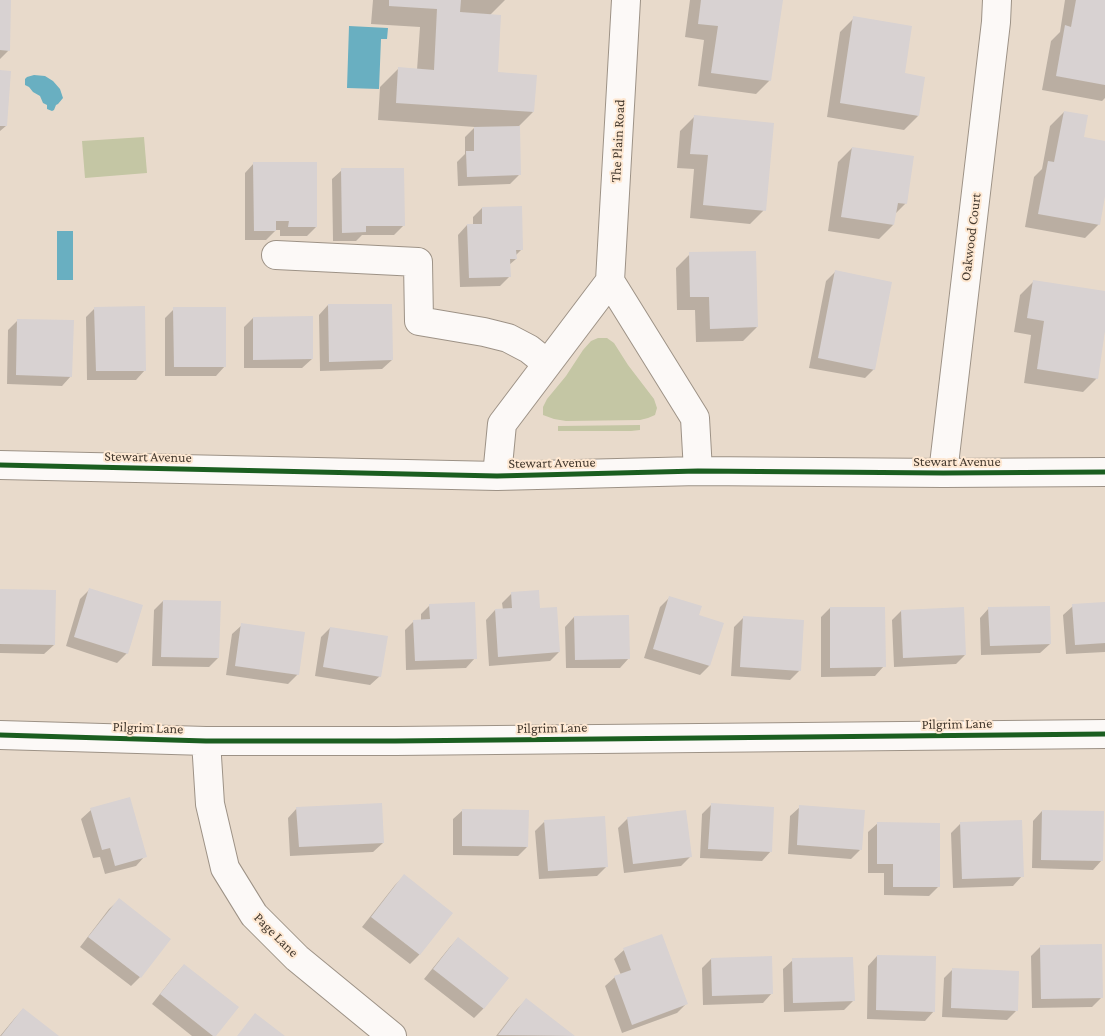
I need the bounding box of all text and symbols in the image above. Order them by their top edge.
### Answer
street label: The Plain Road [607,99,629,183]
street label: Oakwood Court [957,192,985,282]
street label: Stewart Avenue [104,448,192,466]
street label: Stewart Avenue [508,454,596,472]
street label: Stewart Avenue [913,454,1001,470]
street label: Pilgrim Lane [921,715,993,733]
street label: Pilgrim Lane [112,718,184,738]
street label: Pilgrim Lane [516,719,588,737]
street label: Page Lane [250,909,302,961]

